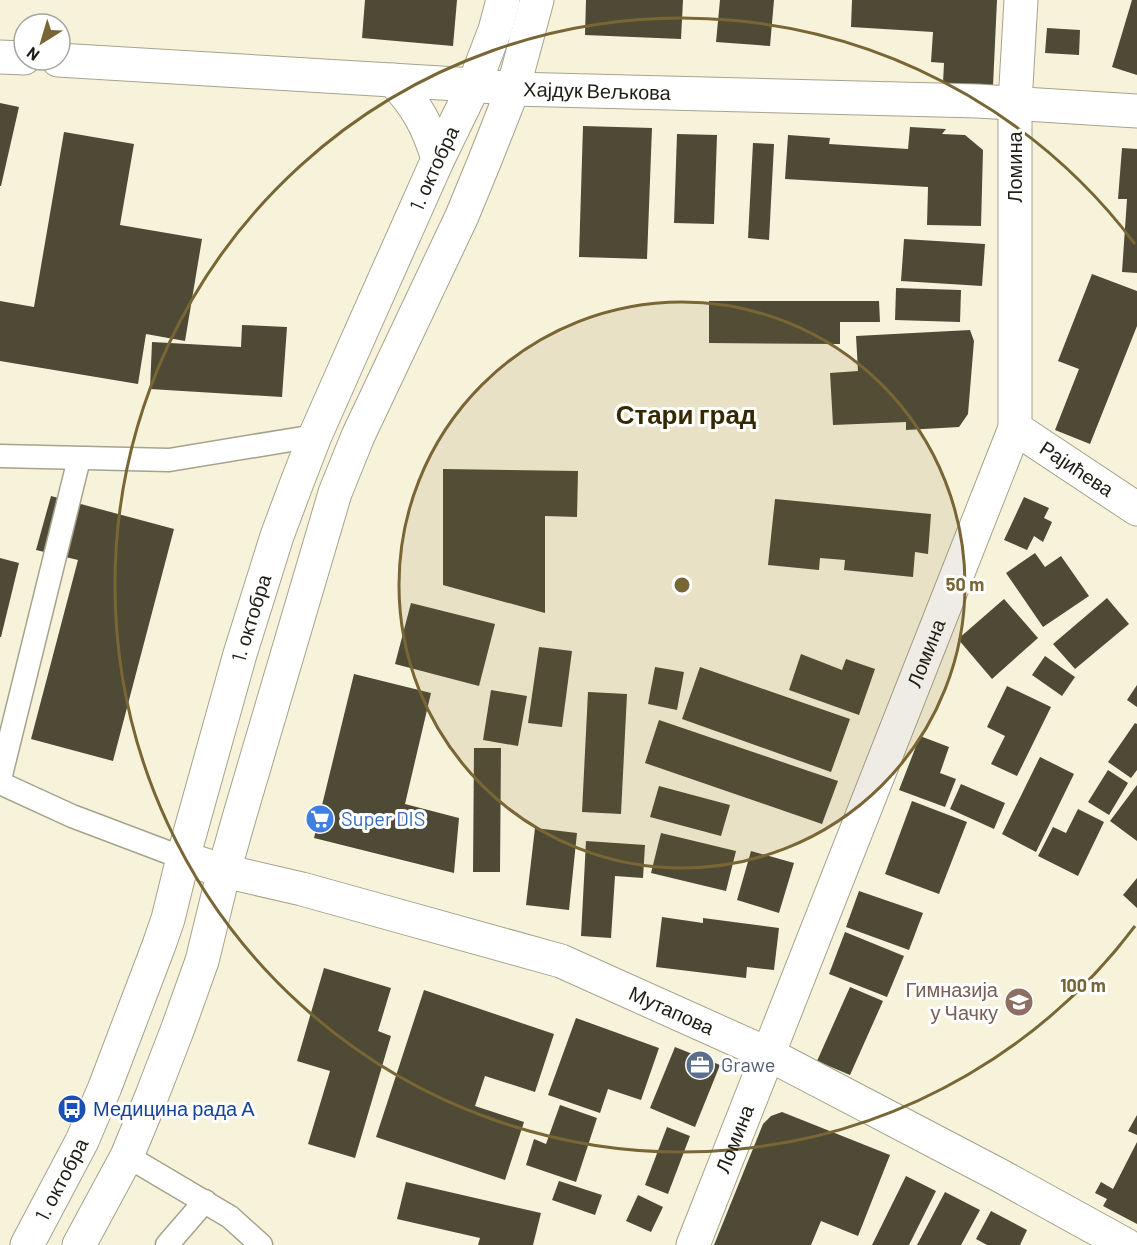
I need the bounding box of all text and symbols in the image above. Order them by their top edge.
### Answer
north arrow [12,12,72,72]
text: N [23,44,43,65]
street label: Хајдук Вељкова [523,76,672,104]
street label: 1. октобра [404,121,464,214]
street label: Ломина [1002,130,1026,203]
district label: Стари град [616,398,757,429]
street label: Рајићева [1036,435,1119,502]
street label: 1. октобра [225,570,276,664]
text: 50 m [946,573,984,595]
centre of rings [672,575,692,595]
street label: Ломина [901,615,950,691]
supermarket icon: Super DIS [304,803,336,835]
place label: Super DIS [341,806,425,830]
text: 100 m [1060,974,1106,996]
place label: Гимназија у Чачку [906,977,999,1024]
street label: Мутапова [626,980,719,1040]
school or university icon: Гимназија у Чачку [1003,986,1035,1018]
office icon: Grawe [684,1049,716,1081]
place label: Grawe [721,1052,775,1076]
bus stop icon: Медицина рада А [56,1093,88,1125]
place label: Медицина рада А [93,1096,255,1120]
street label: Ломина [710,1100,758,1176]
street label: 1. октобра [29,1133,93,1225]

